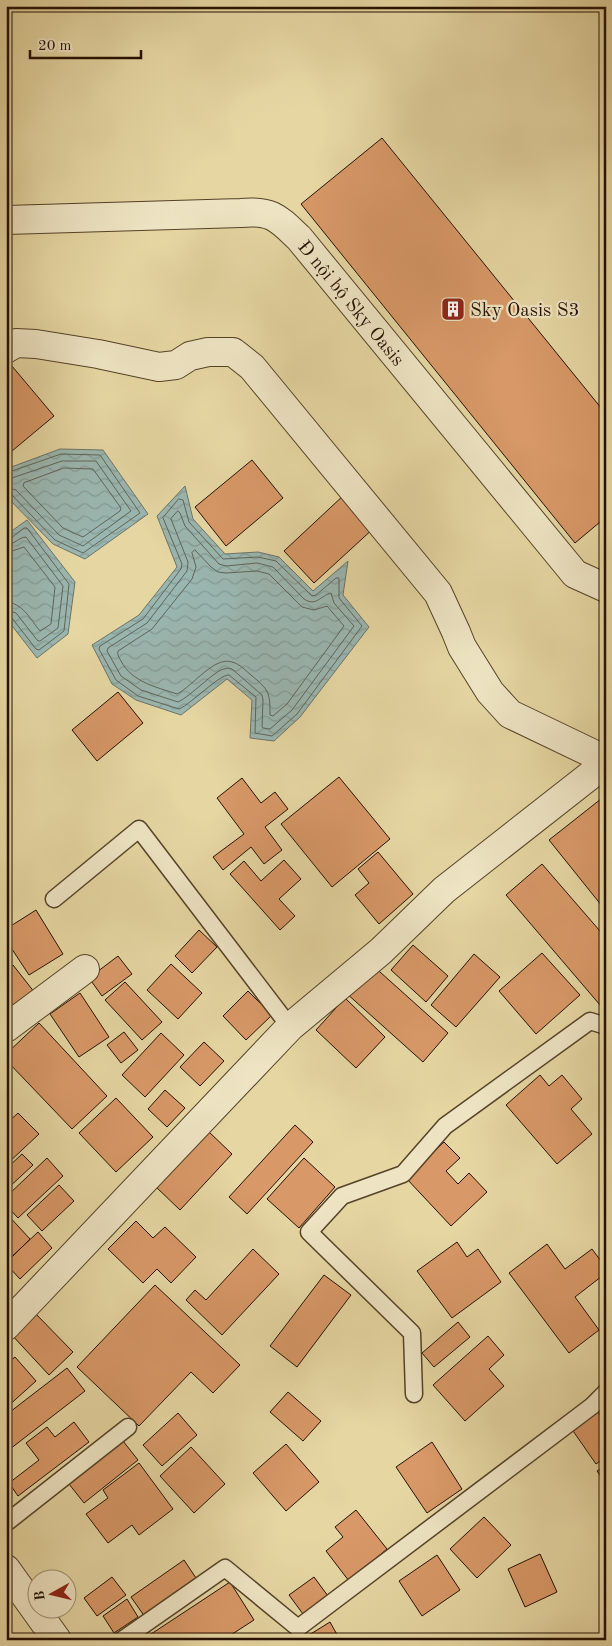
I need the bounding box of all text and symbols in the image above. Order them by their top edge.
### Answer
scale bar [30,28,141,60]
text: 20 m [38,39,72,54]
street label: Đ nội bộ Sky Oasis [293,238,407,370]
building icon: Sky Oasis S3 [440,296,466,322]
place label: Sky Oasis S3 [470,302,579,321]
north arrow [28,1568,78,1618]
text: B [32,1590,48,1602]

